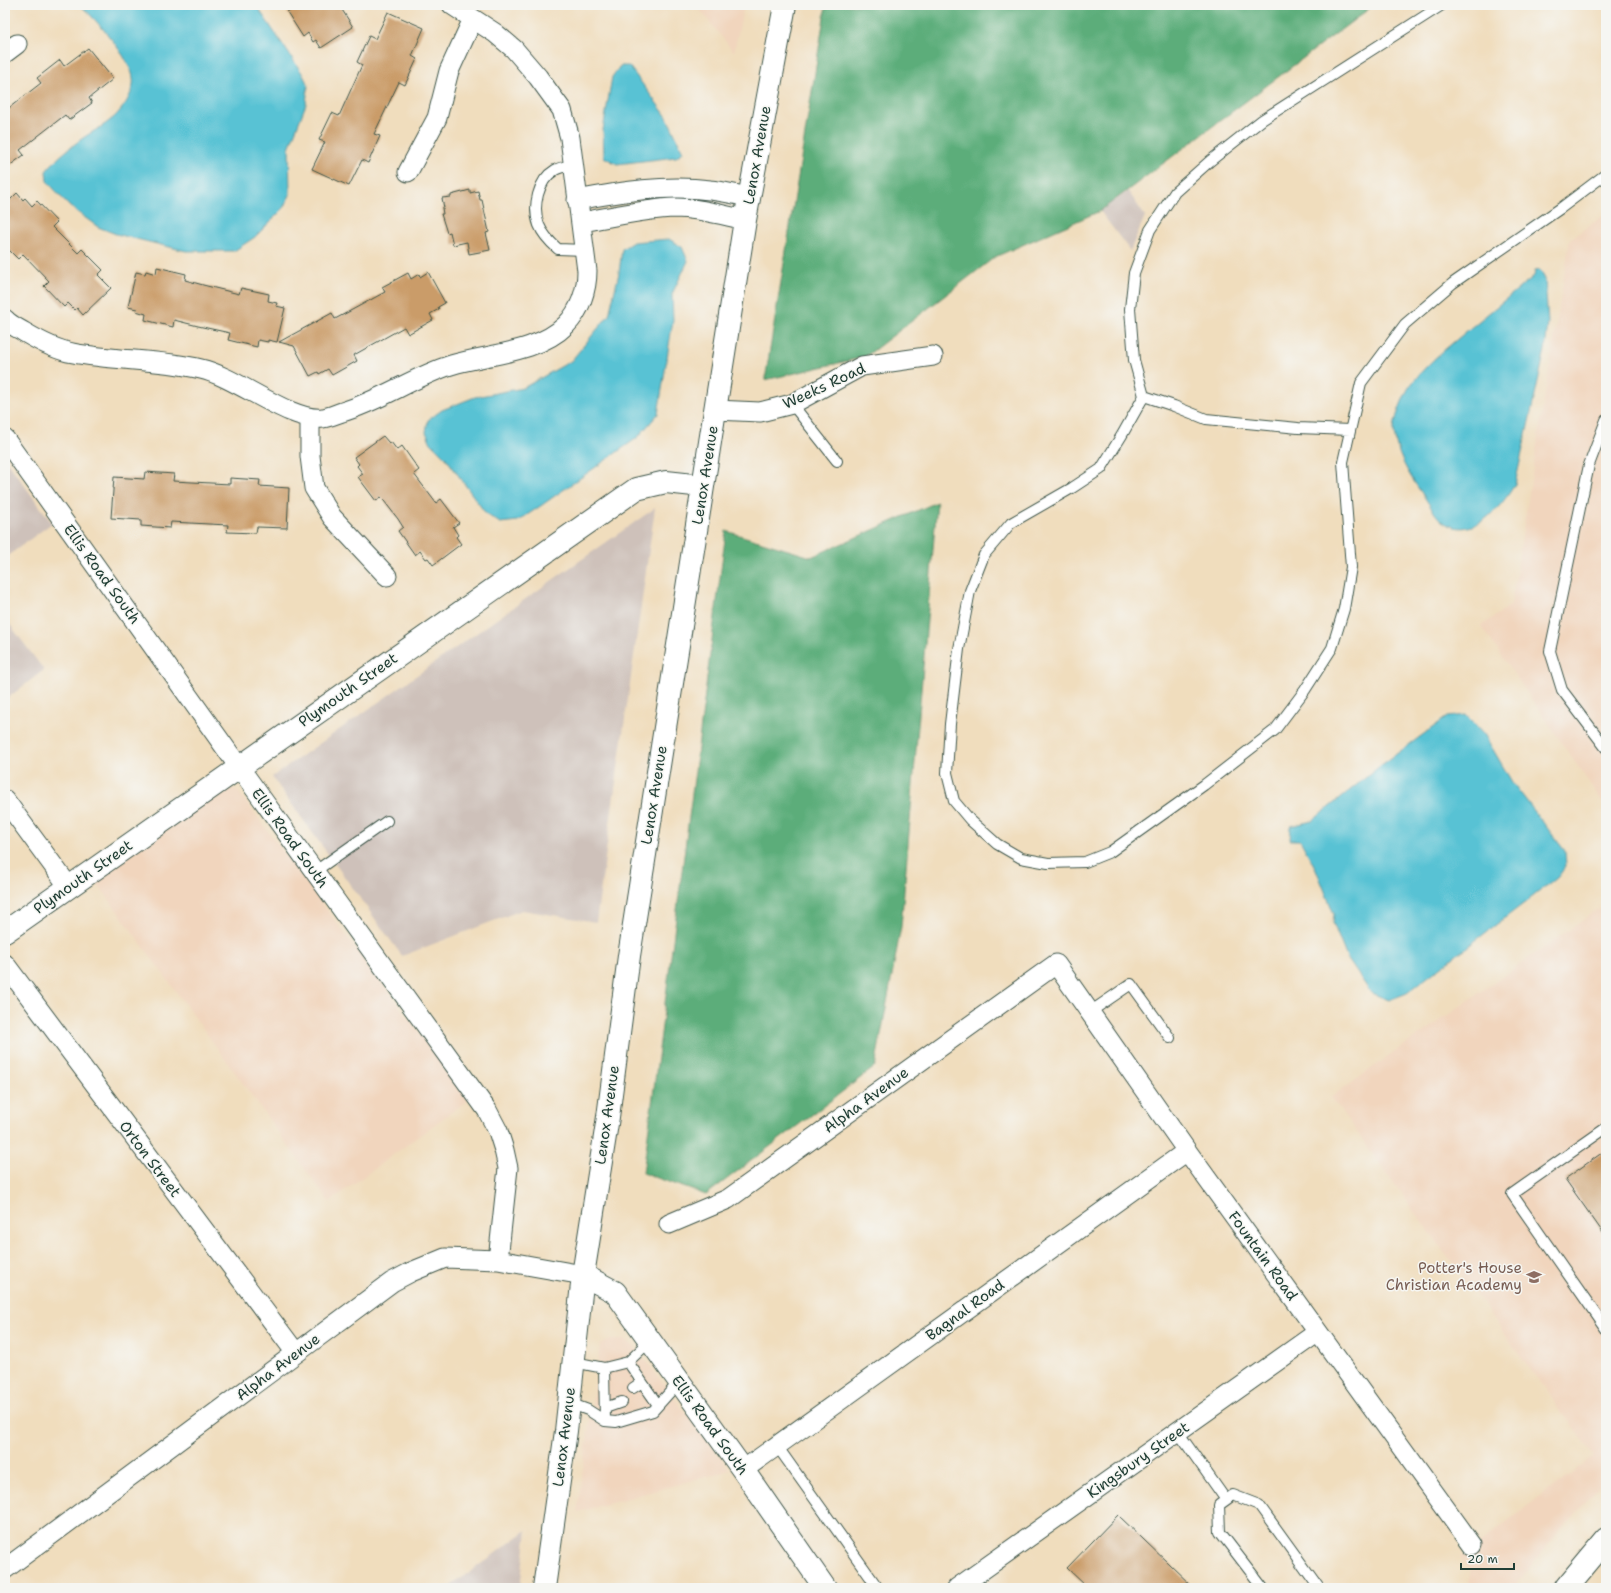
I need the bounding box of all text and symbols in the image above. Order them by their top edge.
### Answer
street label: Lenox Avenue [738,104,776,206]
street label: Weeks Road [779,358,869,414]
street label: Lenox Avenue [687,424,723,526]
street label: Ellis Road South [59,520,145,628]
street label: Plymouth Street [294,648,402,732]
street label: Lenox Avenue [636,744,672,846]
street label: Ellis Road South [247,784,333,892]
street label: Plymouth Street [29,835,137,919]
street label: Alpha Avenue [820,1062,912,1138]
street label: Lenox Avenue [590,1064,624,1166]
street label: Orton Street [115,1117,185,1201]
street label: Fountain Road [1224,1207,1303,1305]
place label: Potter's House Christian Academy [1386,1258,1522,1295]
school or university icon: Potter's House Christian Academy [1525,1268,1543,1286]
street label: Bagnal Road [922,1274,1009,1345]
street label: Alpha Avenue [232,1329,324,1405]
street label: Ellis Road South [667,1371,753,1479]
street label: Lenox Avenue [548,1386,580,1488]
street label: Kingsbury Street [1083,1417,1193,1503]
scale bar [1461,1545,1514,1571]
text: 20 m [1467,1551,1498,1567]

